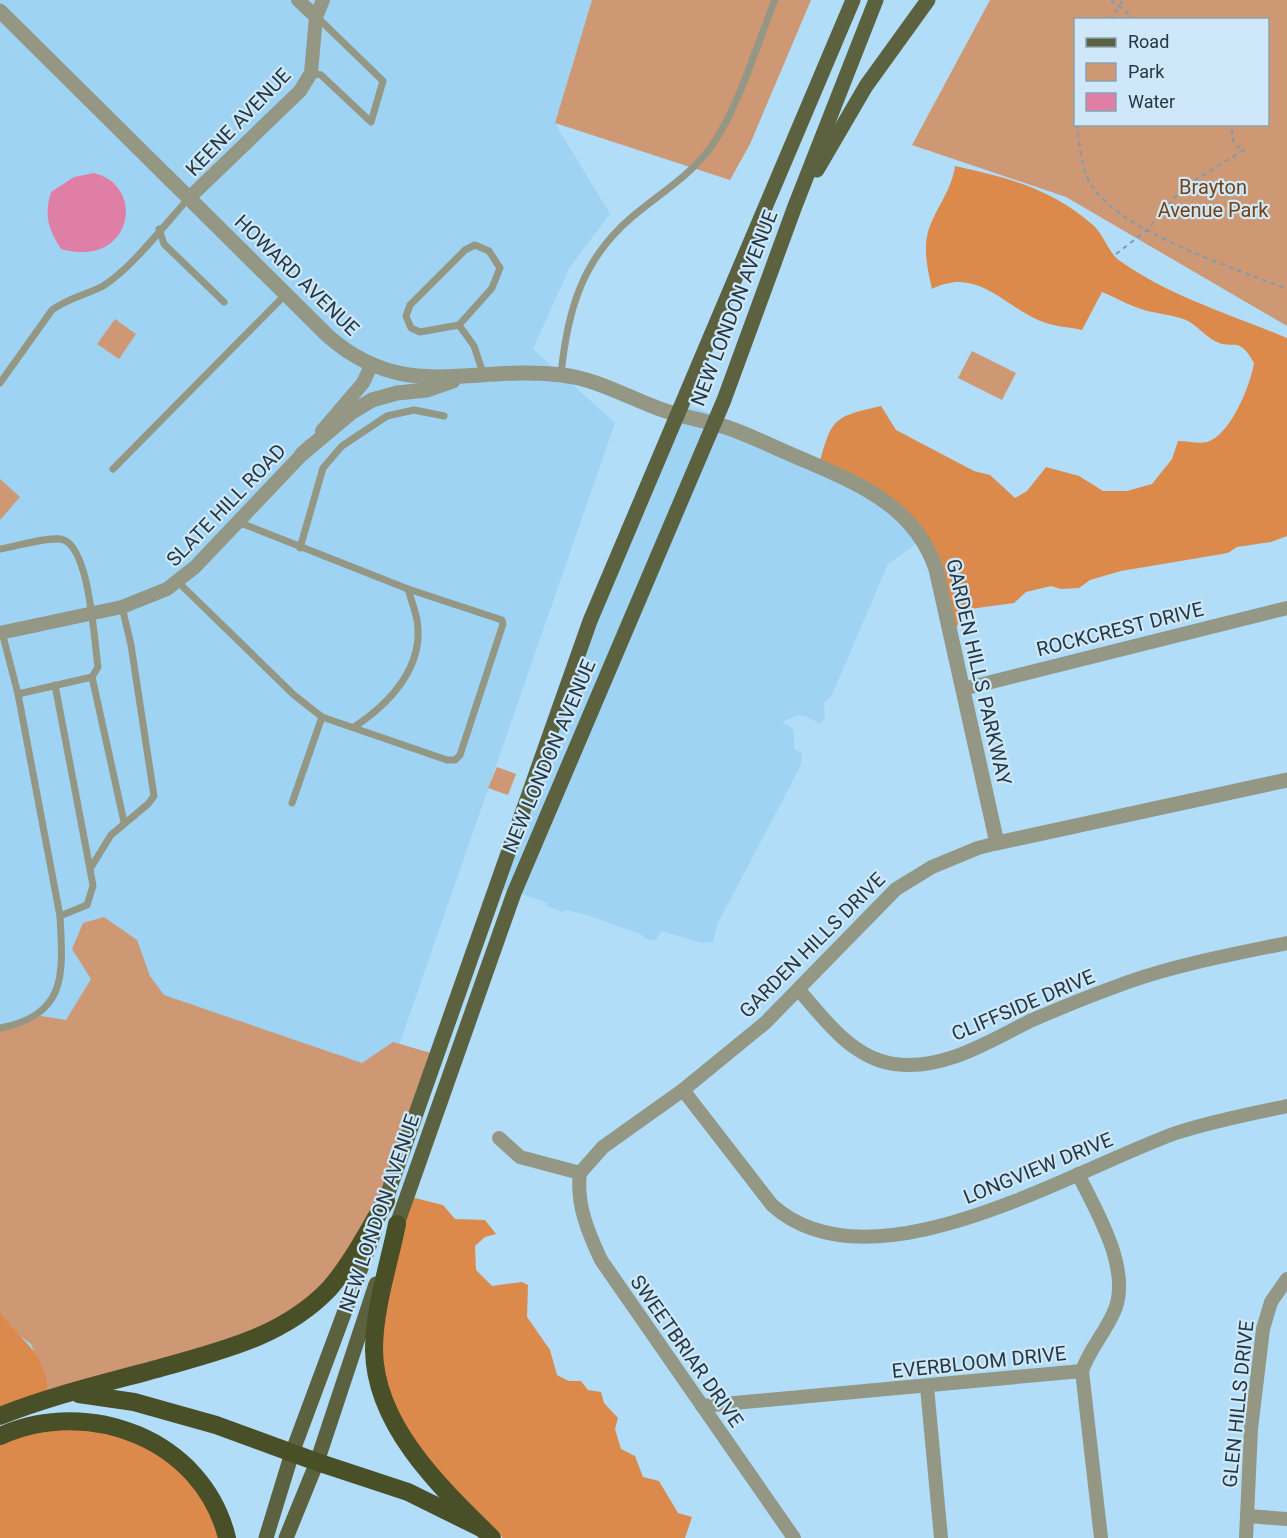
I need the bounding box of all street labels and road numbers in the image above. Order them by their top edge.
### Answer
street label: KEENE AVENUE [180,63,296,181]
street label: NEW LONDON AVENUE [686,207,782,409]
street label: HOWARD AVENUE [230,210,364,340]
street label: SLATE HILL ROAD [161,439,291,571]
street label: GARDEN HILLS PARKWAY [941,557,1017,787]
street label: ROCKCREST DRIVE [1034,597,1206,661]
street label: NEW LONDON AVENUE [497,656,601,856]
street label: GARDEN HILLS DRIVE [734,867,890,1023]
street label: CLIFFSIDE DRIVE [948,964,1098,1046]
street label: NEW LONDON AVENUE [334,1111,424,1315]
street label: LONGVIEW DRIVE [960,1127,1116,1209]
street label: SWEETBRIAR DRIVE [625,1270,749,1432]
street label: GLEN HILLS DRIVE [1217,1319,1259,1489]
street label: EVERBLOOM DRIVE [891,1341,1067,1383]

